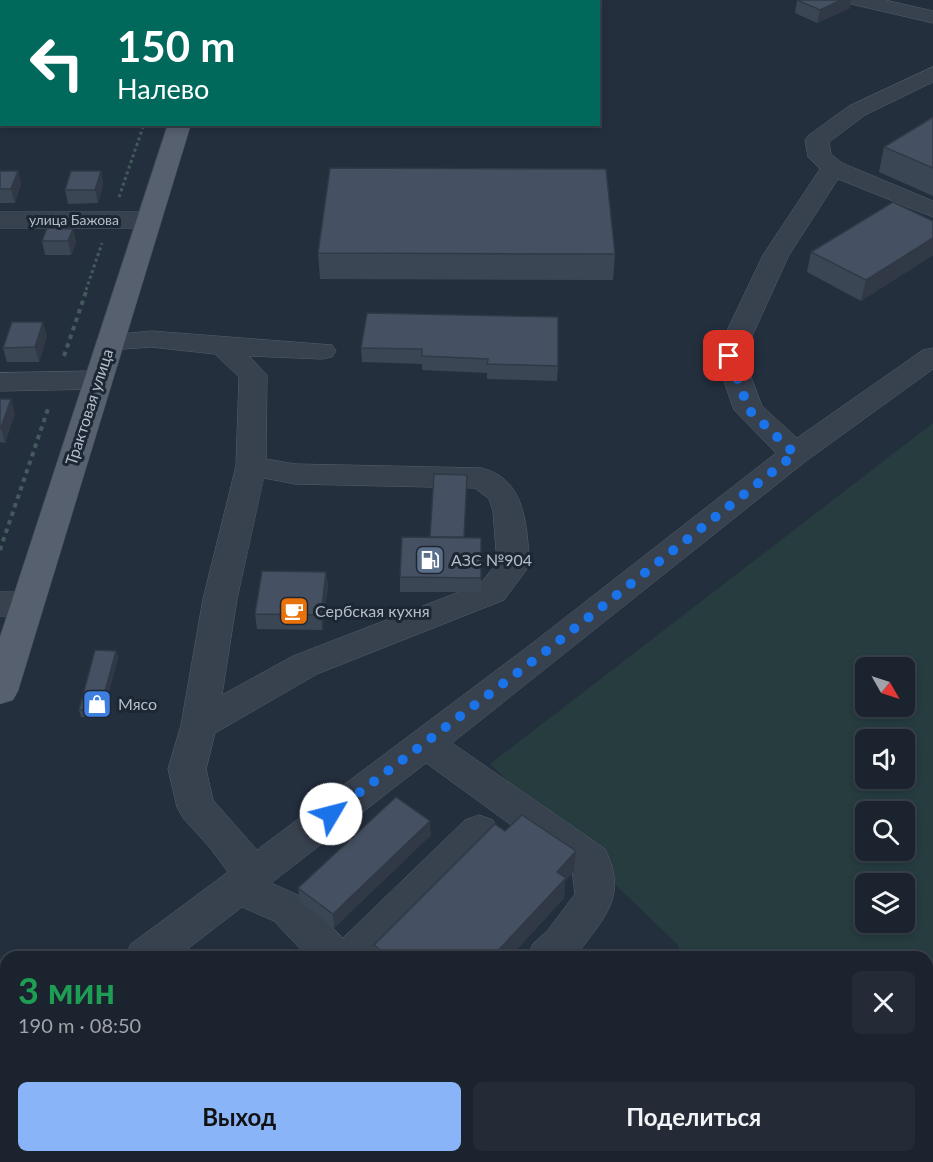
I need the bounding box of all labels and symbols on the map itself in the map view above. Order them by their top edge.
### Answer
street label: улица Бажова [29,211,119,228]
pin [703,330,754,381]
street label: Трактовая улица [61,346,116,467]
fuel station icon: АЗС №904 [414,544,446,576]
place label: АЗС №904 [451,550,532,569]
cafe icon: Сербская кухня [278,595,310,627]
place label: Сербская кухня [315,601,430,620]
north arrow [855,657,915,717]
shop icon: Мясо [81,688,113,720]
place label: Мясо [118,694,157,713]
position arrow [299,782,363,846]

